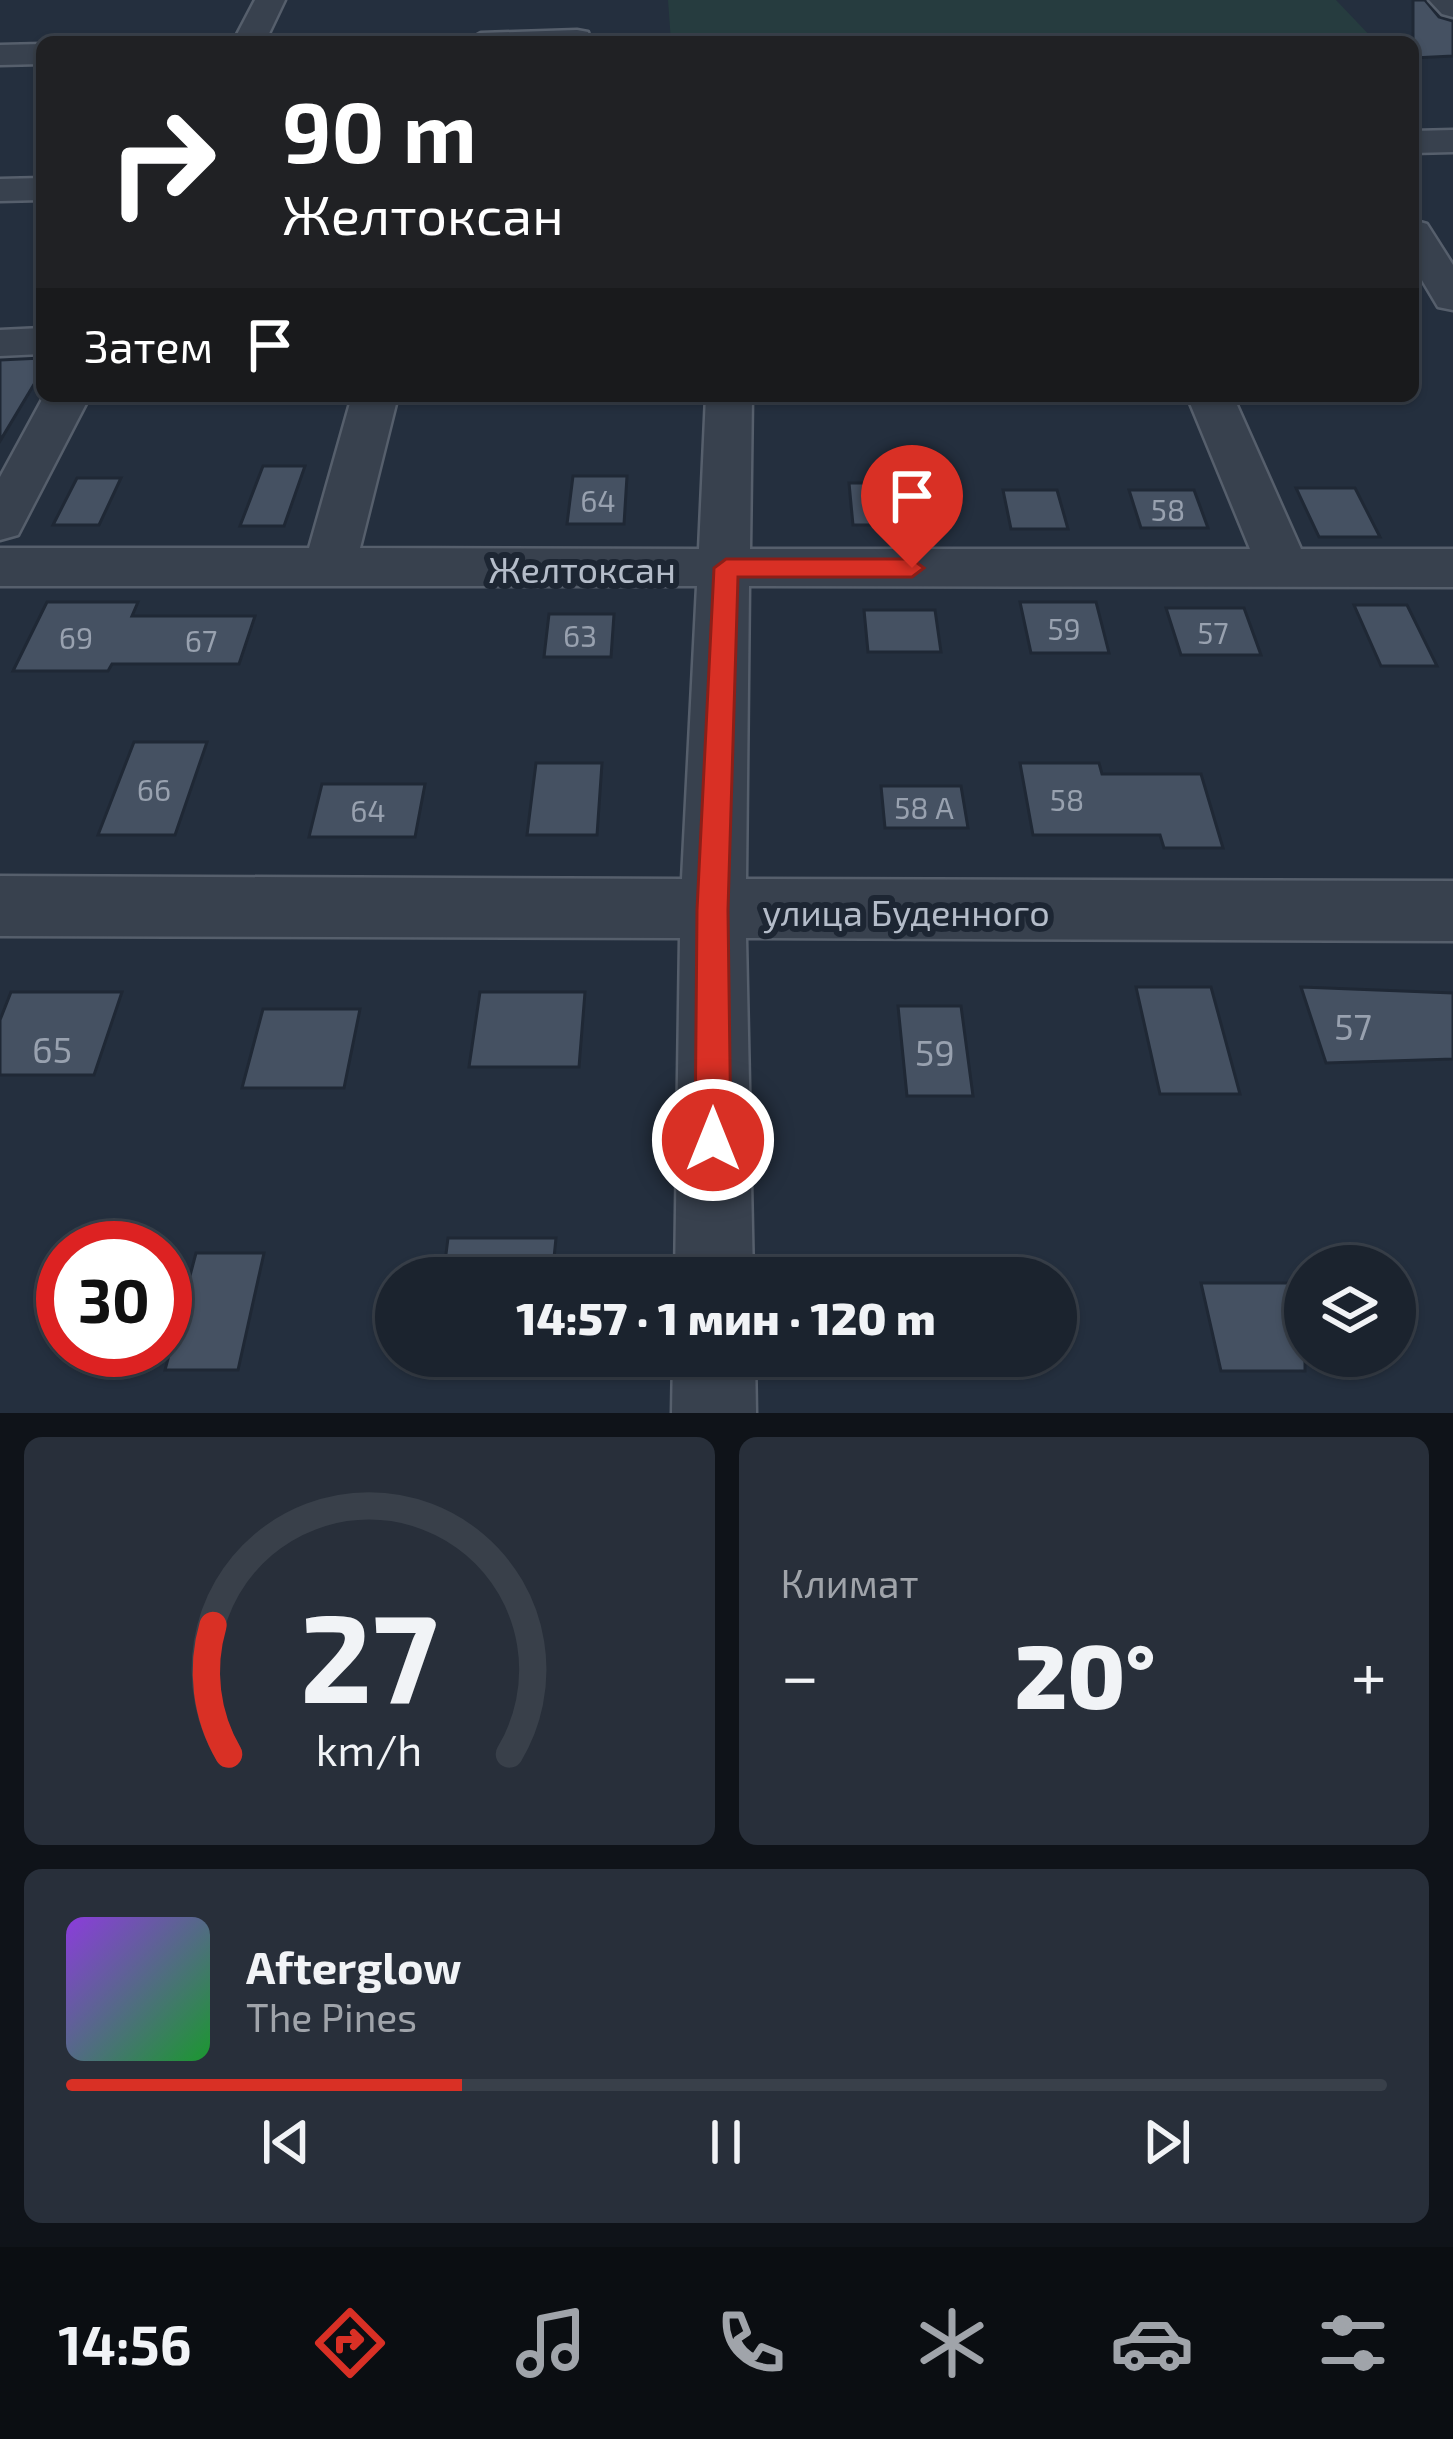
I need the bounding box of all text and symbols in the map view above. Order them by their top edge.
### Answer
text: 90 m [282,79,477,180]
icon: right [84,84,240,240]
text: Желтоксан [282,181,564,246]
icon: arrive [237,312,303,378]
text: Затем [84,318,213,372]
pin [861,445,963,568]
icon: arrive [879,463,945,529]
house number: 64 [580,482,616,518]
house number: 58 [1151,491,1185,527]
street label: Желтоксан [488,547,676,590]
house number: 59 [1047,610,1081,646]
house number: 57 [1197,614,1229,650]
house number: 63 [563,617,597,653]
house number: 69 [59,619,93,655]
house number: 67 [185,622,217,658]
house number: 66 [137,771,171,807]
house number: 58 [1050,781,1084,817]
house number: 58 А [894,789,954,825]
house number: 64 [350,792,386,828]
street label: улица Буденного [762,890,1050,934]
house number: 57 [1334,1004,1372,1047]
house number: 65 [32,1027,72,1070]
house number: 59 [915,1030,955,1073]
position arrow [650,1077,776,1203]
speed limit sign: 30 [36,1221,192,1377]
map controls [1284,1245,1416,1377]
button: layers [1284,1245,1416,1377]
text: 14:57 · 1 мин · 120 m [516,1290,936,1344]
text: Климат [781,1559,919,1606]
text: 27 [300,1578,438,1728]
text: 20° [1014,1619,1156,1727]
text: − [781,1634,819,1713]
text: + [1351,1634,1387,1713]
text: km/h [316,1723,422,1775]
text: Afterglow [246,1939,462,1993]
text: The Pines [246,1993,417,2040]
icon: previous [253,2109,319,2175]
icon: pause [693,2109,759,2175]
icon: next [1134,2109,1200,2175]
icon: directions [308,2301,392,2385]
icon: music [509,2301,593,2385]
icon: phone [709,2301,793,2385]
icon: climate [910,2301,994,2385]
icon: car [1110,2301,1194,2385]
icon: filters [1311,2301,1395,2385]
text: 14:56 [58,2311,192,2376]

